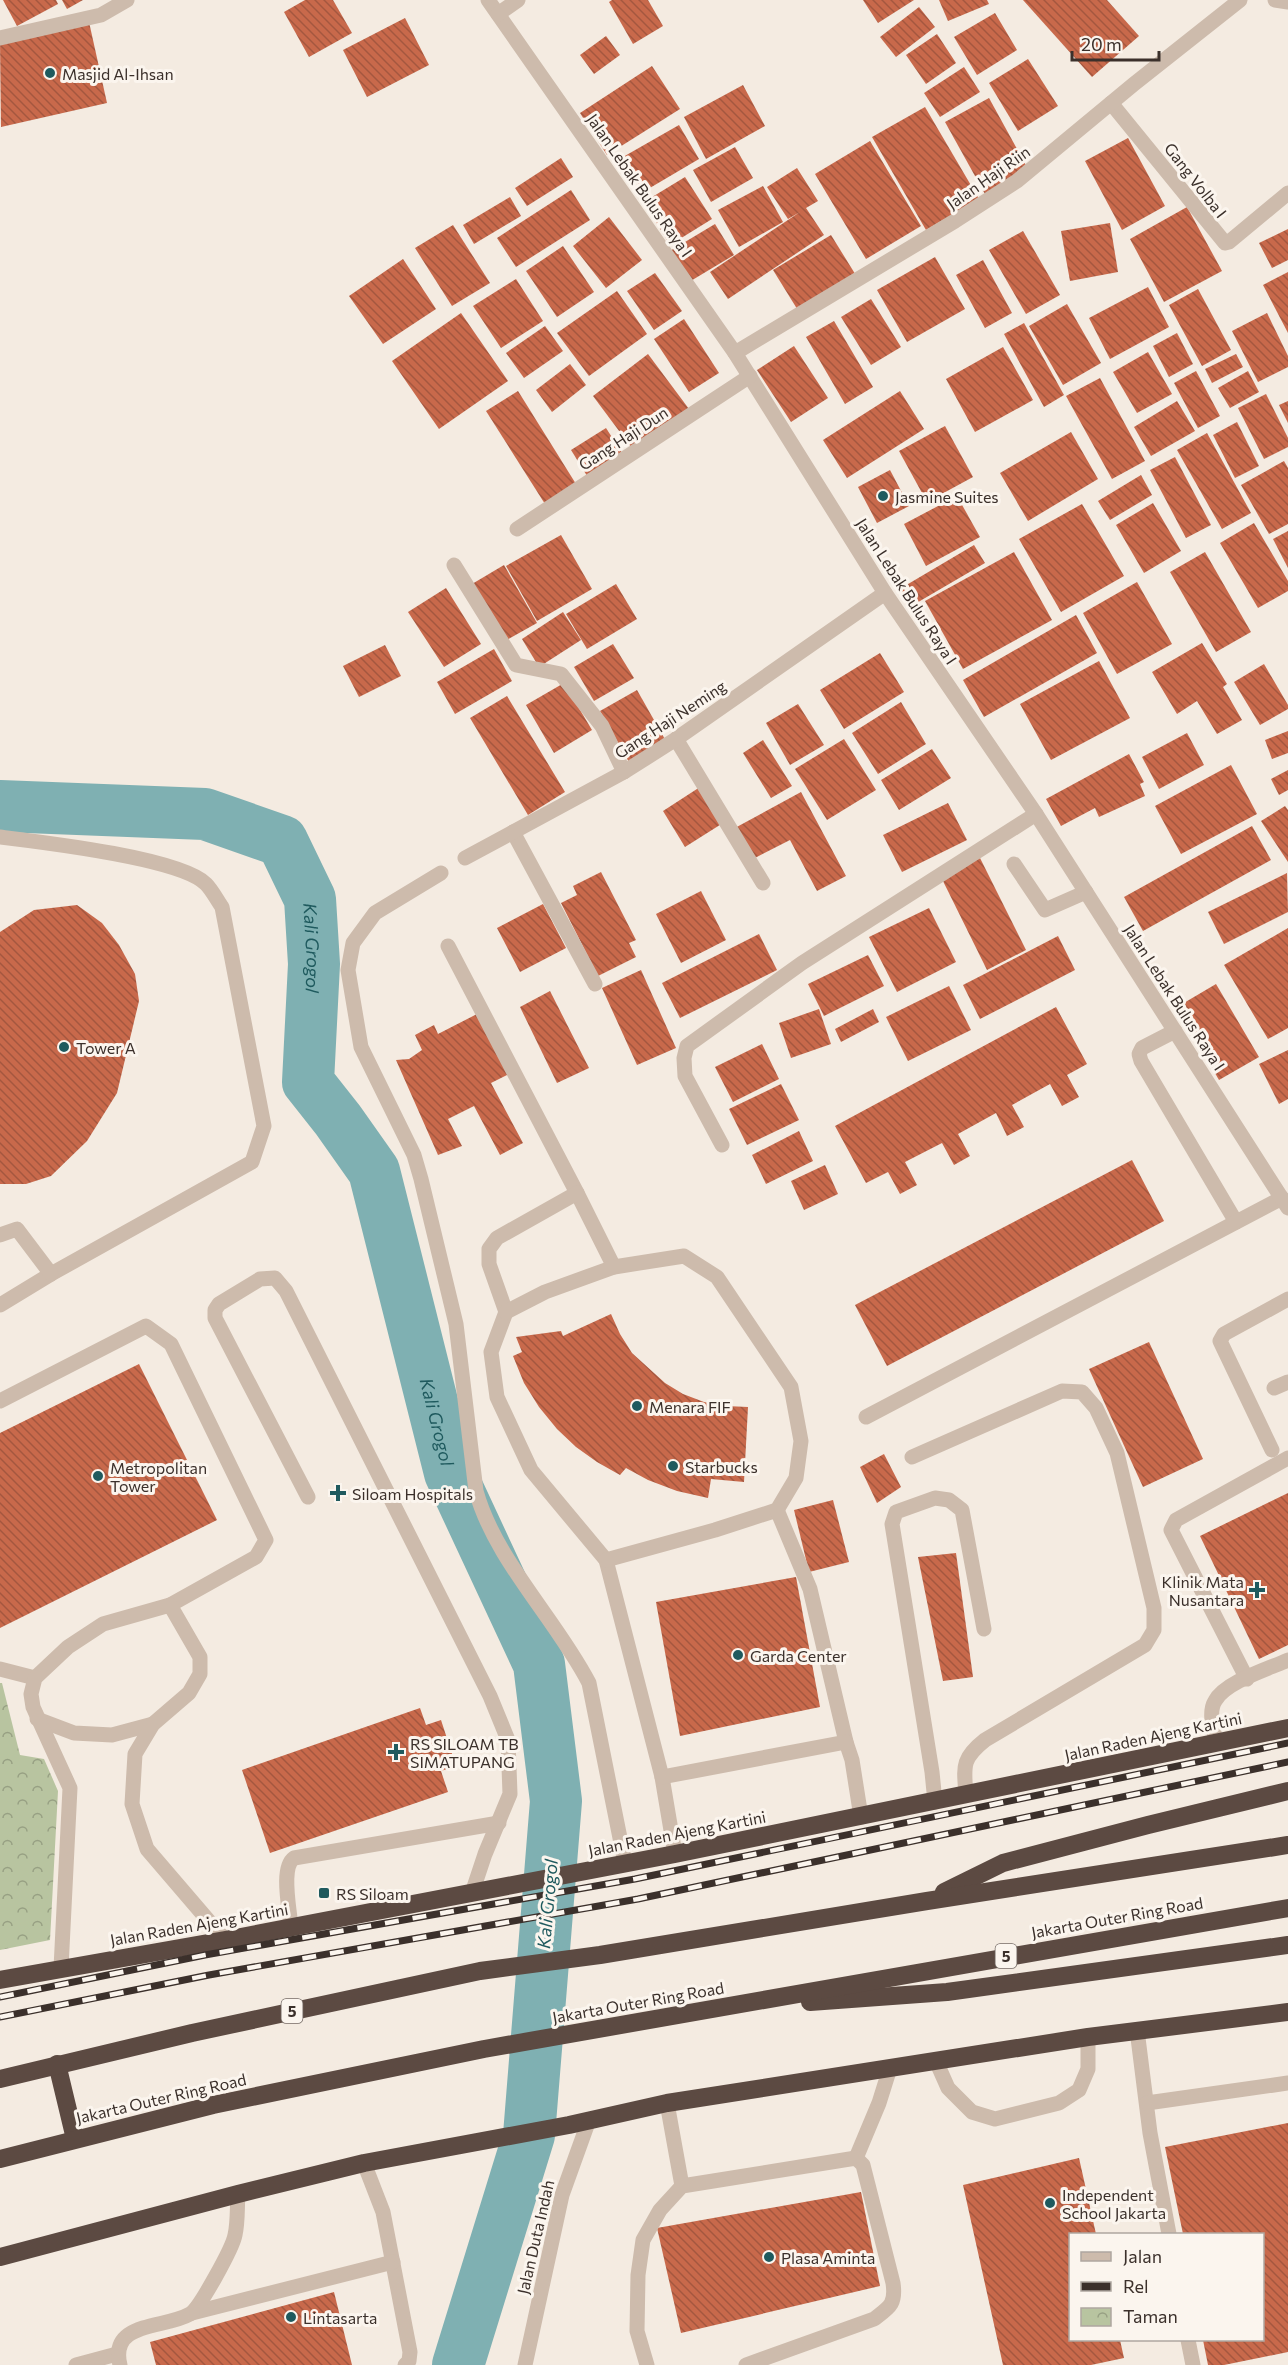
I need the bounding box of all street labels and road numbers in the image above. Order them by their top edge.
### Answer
street label: Jalan Lebak Bulus Raya I [583,110,697,260]
street label: Gang Volba I [1161,139,1231,221]
street label: Jalan Haji Riin [943,141,1033,213]
street label: Gang Haji Dun [575,402,671,474]
street label: Jalan Lebak Bulus Raya I [853,514,961,668]
street label: Gang Haji Neming [611,676,730,762]
street label: Jalan Lebak Bulus Raya I [1121,920,1229,1074]
street label: Jalan Raden Ajeng Kartini [1063,1708,1243,1764]
street label: Jalan Raden Ajeng Kartini [587,1806,767,1860]
street label: Jakarta Outer Ring Road [1030,1893,1204,1941]
street label: Jalan Raden Ajeng Kartini [108,1899,290,1949]
road number: 5 [996,1944,1016,1968]
street label: Jakarta Outer Ring Road [551,1978,725,2026]
road number: 5 [282,1999,302,2023]
street label: Jakarta Outer Ring Road [74,2069,248,2127]
street label: Jalan Duta Indah [513,2178,557,2296]

